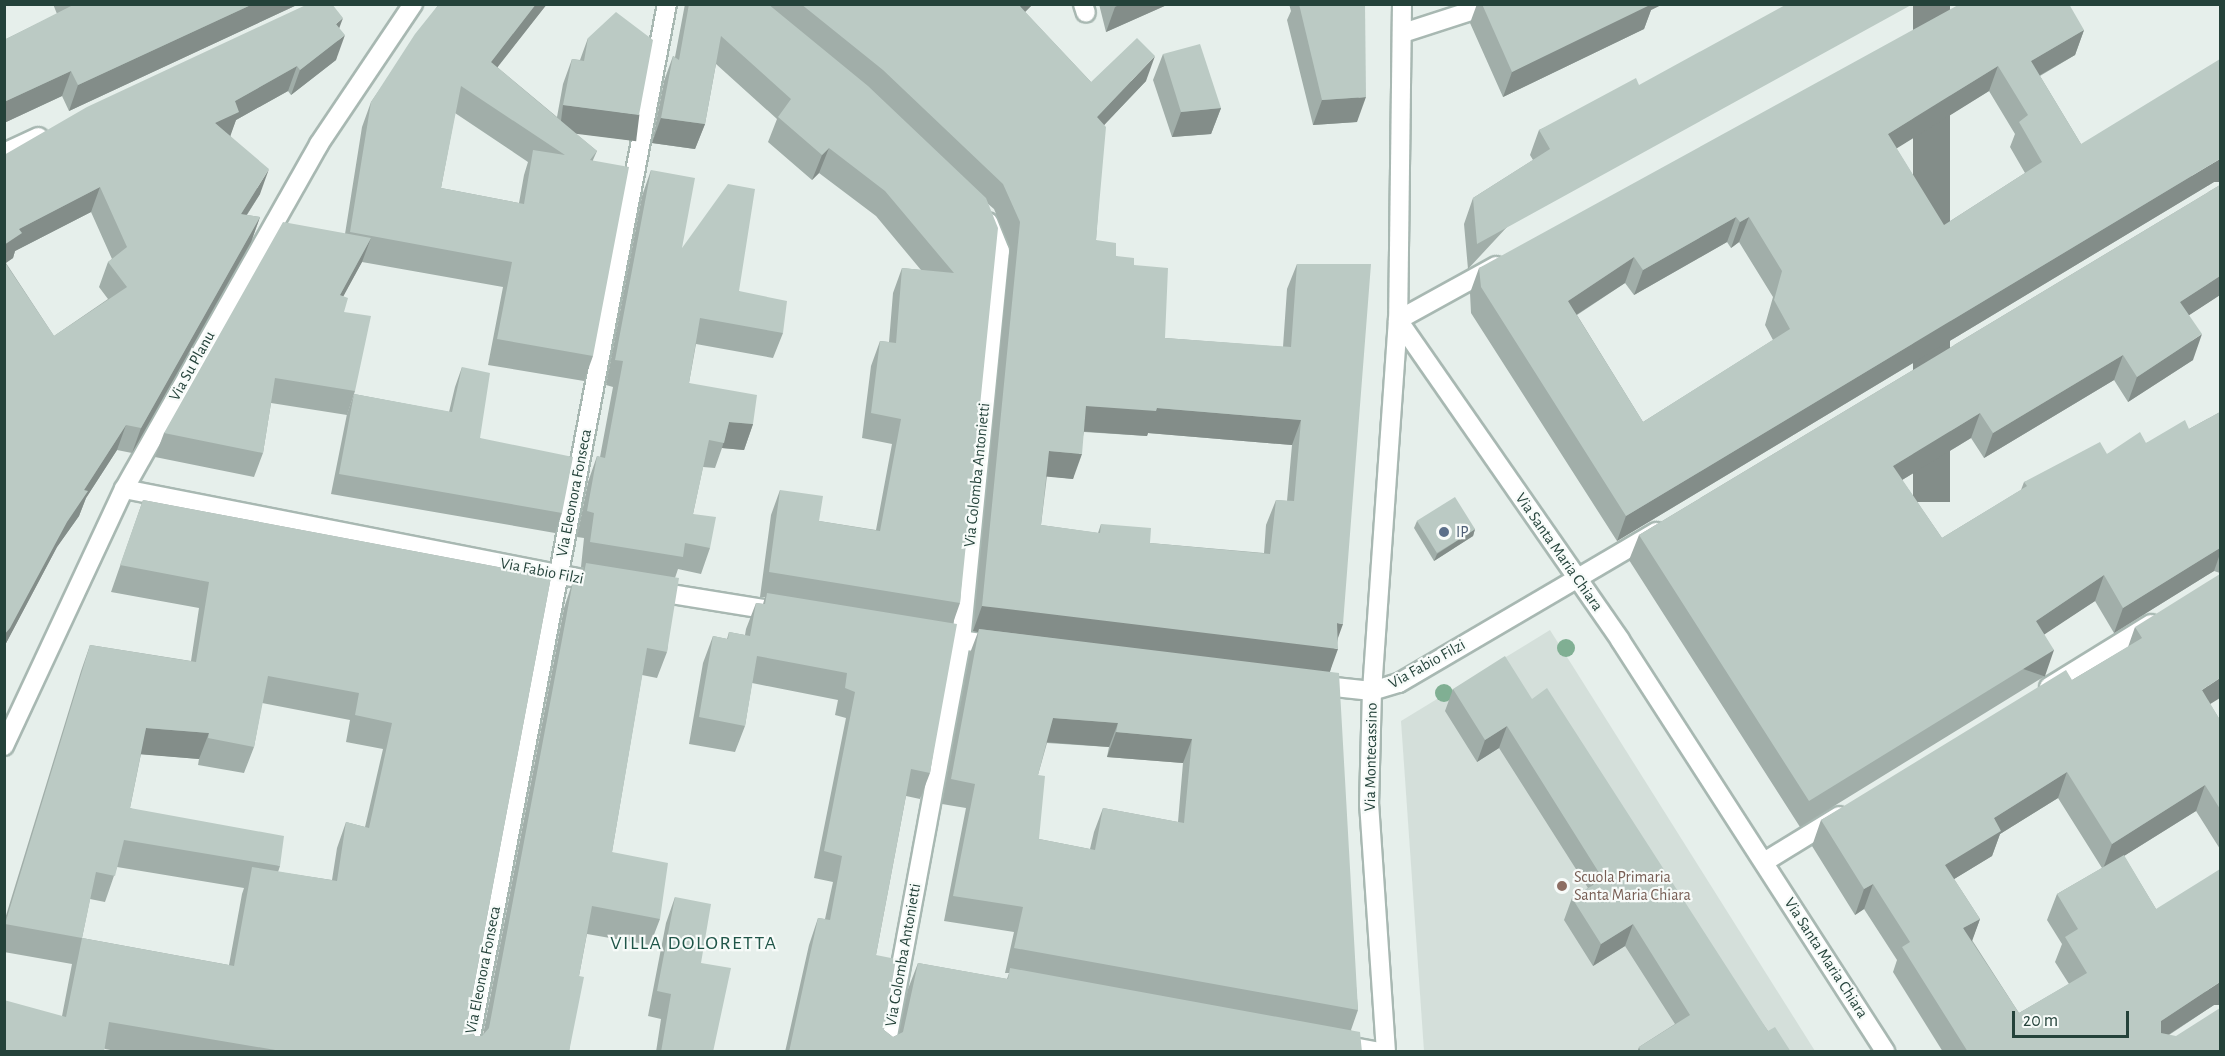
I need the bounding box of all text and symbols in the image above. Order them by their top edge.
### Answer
street label: Via Su Planu [165,328,219,404]
street label: Via Colomba Antonietti [960,402,994,548]
street label: Via Eleonora Fonseca [552,428,596,558]
street label: Via Santa Maria Chiara [1511,489,1607,615]
place label: IP [1456,522,1469,542]
marker: IP [1437,525,1451,539]
street label: Via Fabio Filzi [499,554,585,588]
street label: Via Fabio Filzi [1385,635,1469,693]
street label: Via Montecassino [1360,703,1382,811]
place label: Scuola Primaria Santa Maria Chiara [1574,867,1691,905]
marker: Scuola Primaria Santa Maria Chiara [1555,879,1569,893]
street label: Via Colomba Antonietti [881,882,925,1028]
street label: Via Santa Maria Chiara [1780,894,1872,1022]
street label: Via Eleonora Fonseca [461,905,505,1035]
district label: VILLA DOLORETTA [610,931,778,955]
scale bar [2015,999,2132,1037]
text: 20 m [2023,1012,2058,1030]

